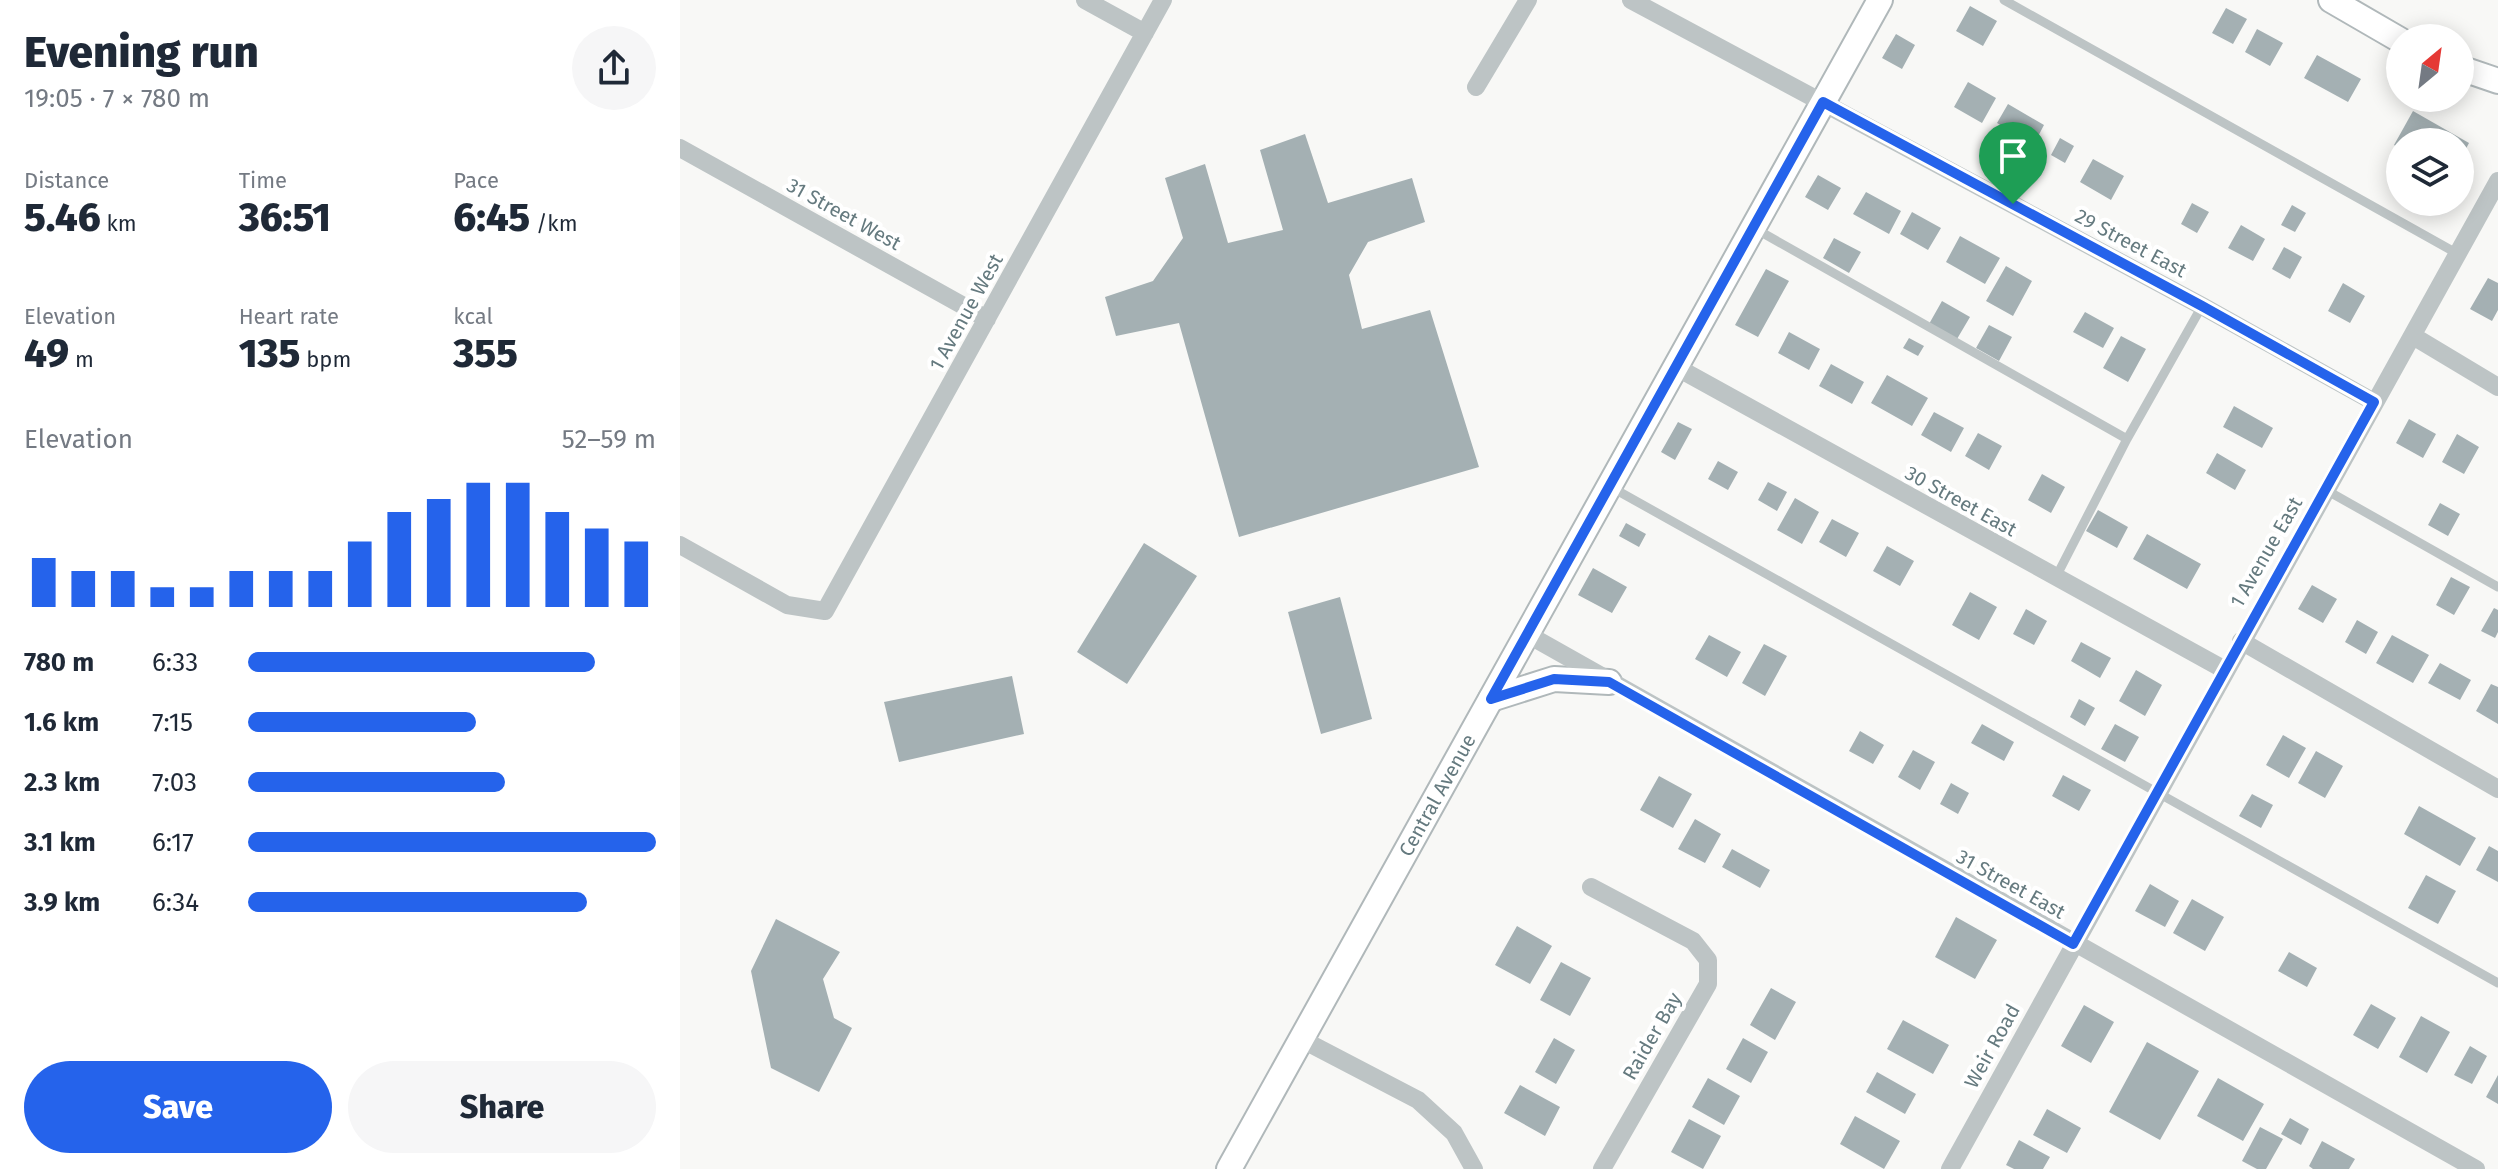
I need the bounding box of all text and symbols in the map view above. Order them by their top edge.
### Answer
north arrow [2386,24,2474,112]
map controls [2386,24,2474,216]
text: Evening run [24,26,259,79]
button: share [572,26,656,110]
text: 19:05 · 7 × 780 m [24,83,210,114]
pin [1979,122,2047,204]
button: layers [2386,128,2474,216]
icon: arrive [1991,134,2035,178]
text: Distance [24,167,109,194]
text: Time [239,167,287,194]
text: Pace [453,167,499,194]
street label: 31 Street West [783,173,906,256]
text: 5.46 [24,194,101,242]
text: 36:51 [239,194,331,242]
text: 6:45 [453,194,530,242]
street label: 29 Street East [2071,204,2192,283]
text: km [101,210,137,237]
text: /km [530,210,577,237]
street label: 1 Avenue West [924,249,1008,374]
text: Elevation [24,303,116,330]
text: Heart rate [239,303,339,330]
text: kcal [453,303,493,330]
text: 49 [24,330,69,378]
text: 135 [239,330,300,378]
text: 355 [453,330,518,378]
text: m [69,346,94,373]
text: bpm [300,346,351,373]
text: Elevation [24,424,133,455]
text: 52–59 m [562,424,656,455]
street label: 30 Street East [1901,461,2022,542]
street label: 1 Avenue East [2225,492,2308,611]
text: 780 m [24,647,94,678]
text: 6:33 [152,647,198,678]
text: 1.6 km [24,707,99,738]
text: 7:15 [152,707,193,738]
street label: Central Avenue [1394,730,1481,860]
text: 2.3 km [24,767,100,798]
text: 7:03 [152,767,197,798]
text: 3.1 km [24,827,96,858]
text: 6:17 [152,827,194,858]
street label: 31 Street East [1952,844,2070,924]
text: 3.9 km [24,887,100,918]
text: 6:34 [152,887,199,918]
street label: Raider Bay [1617,988,1687,1084]
street label: Weir Road [1959,1000,2025,1092]
button: Save [24,1061,332,1153]
button: Share [348,1061,656,1153]

